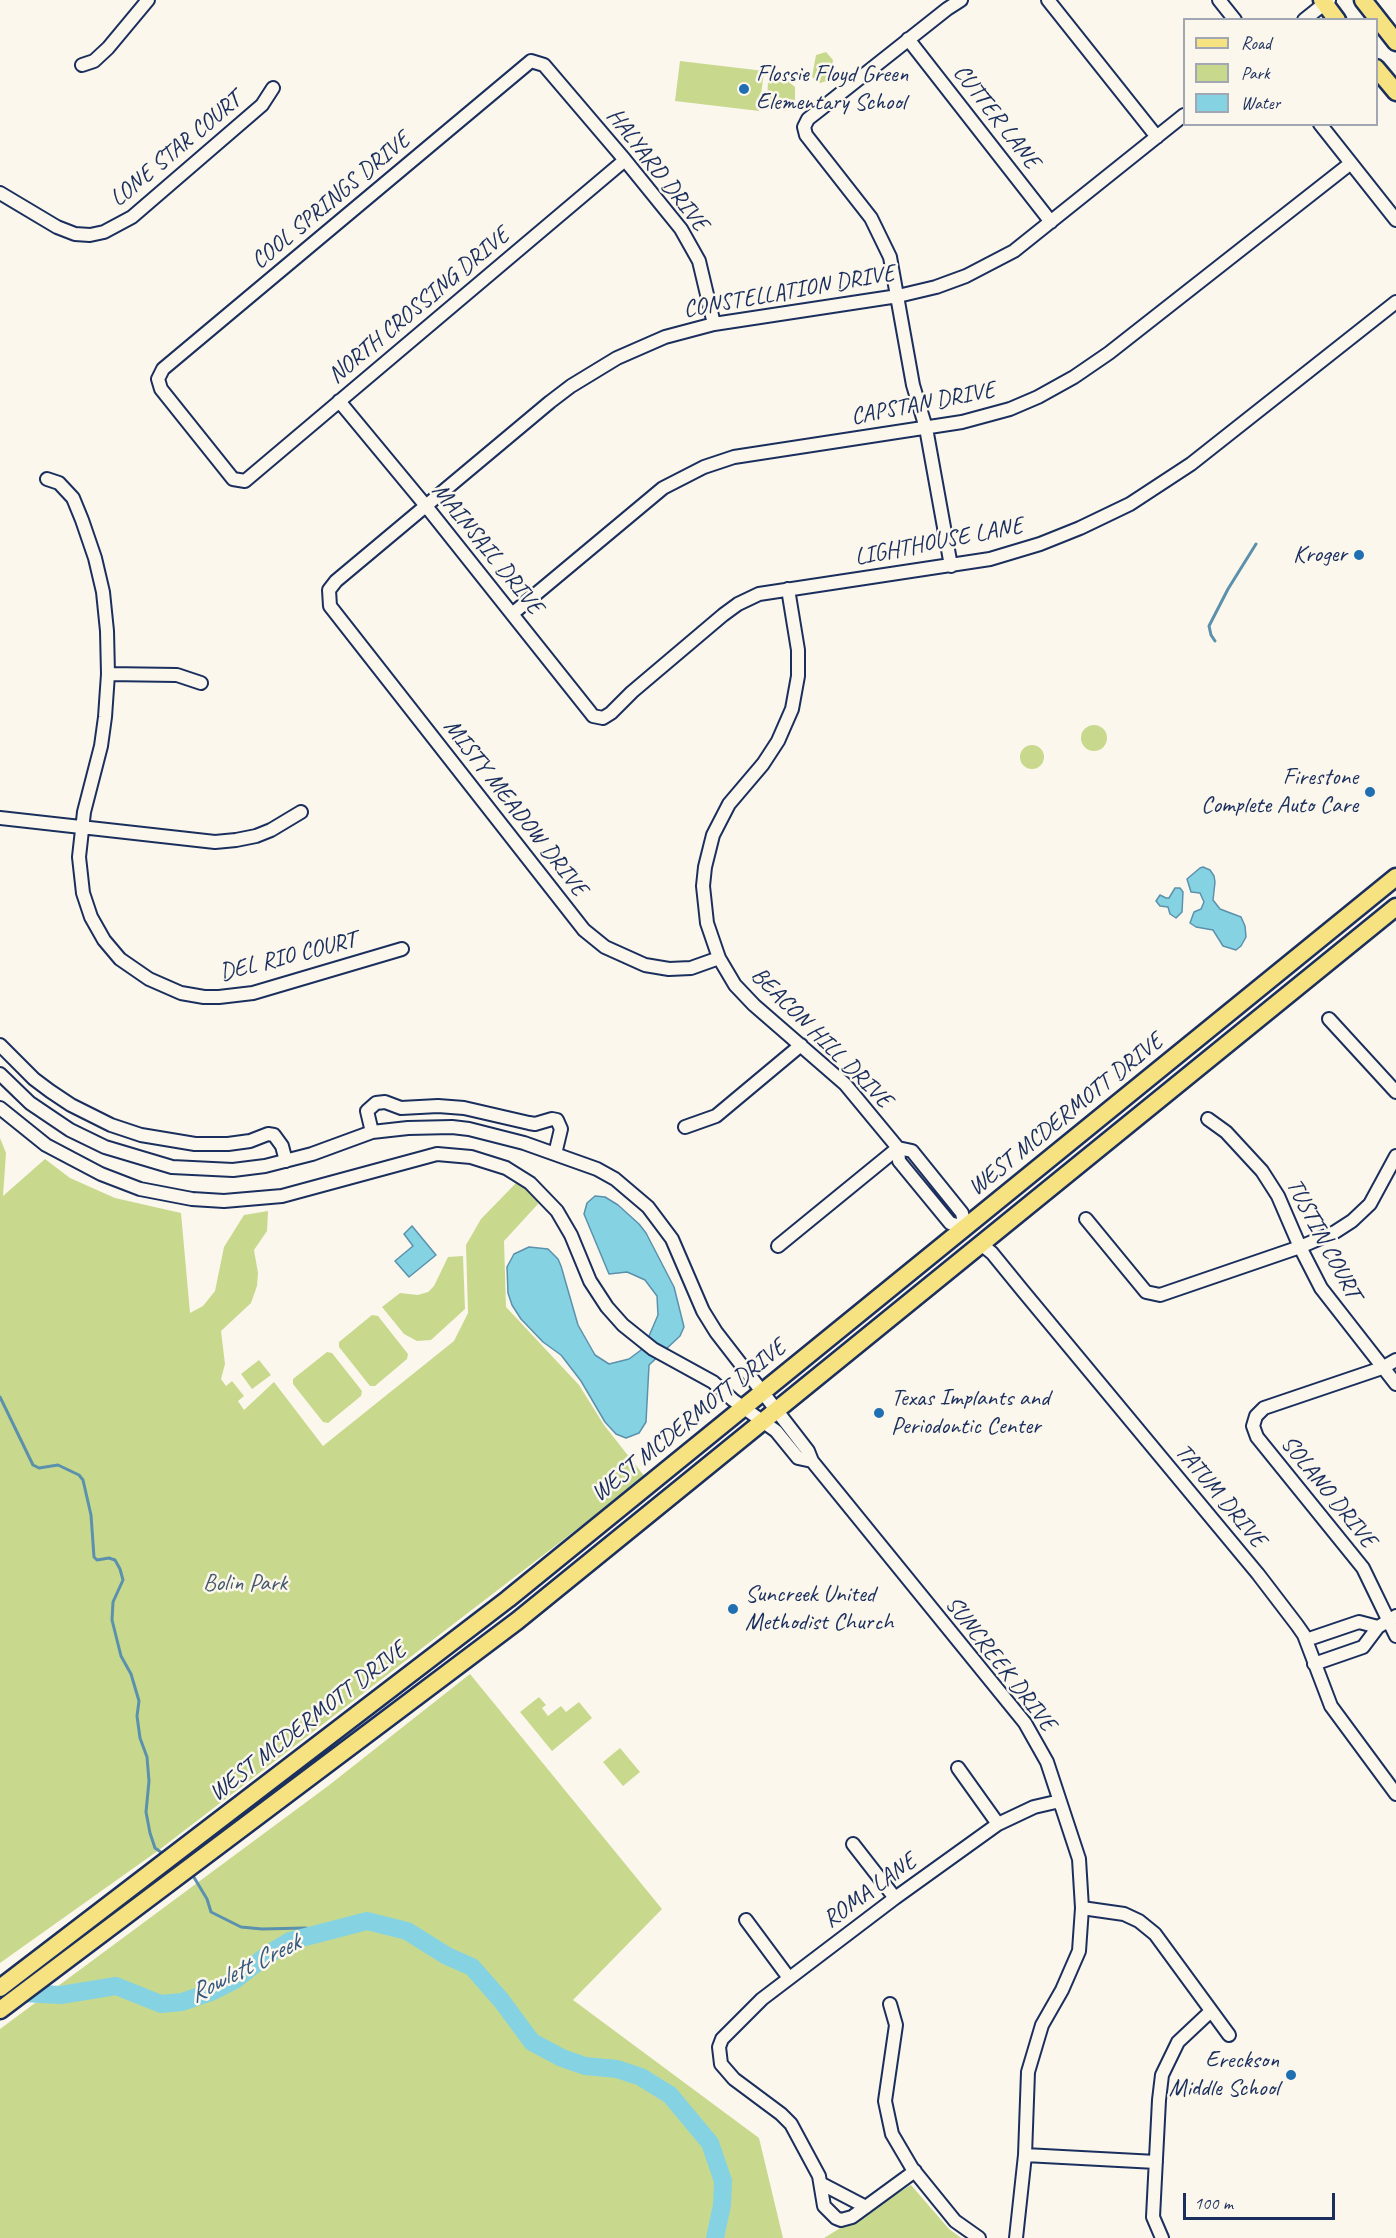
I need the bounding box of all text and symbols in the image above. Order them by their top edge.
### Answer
legend [1183,18,1378,126]
text: Road [1241,32,1271,54]
street label: CUTTER LANE [946,59,1046,175]
place label: Flossie Floyd Green Elementary School [756,61,908,117]
text: Park [1241,62,1270,84]
marker: Flossie Floyd Green Elementary School [737,82,751,96]
street label: LONE STAR COURT [104,87,248,213]
text: Water [1241,92,1280,114]
street label: HALYARD DRIVE [600,103,714,237]
street label: COOL SPRINGS DRIVE [246,126,416,276]
street label: NORTH CROSSING DRIVE [323,222,515,390]
street label: CONSTELLATION DRIVE [681,259,897,325]
street label: CAPSTAN DRIVE [848,376,998,432]
street label: MAINSAIL DRIVE [425,477,549,621]
street label: LIGHTHOUSE LANE [852,512,1026,572]
place label: Kroger [1293,541,1347,569]
marker: Kroger [1352,548,1366,562]
street label: MISTY MEADOW DRIVE [437,714,593,902]
place label: Firestone Complete Auto Care [1201,764,1358,820]
marker: Firestone Complete Auto Care [1363,785,1377,799]
street label: DEL RIO COURT [217,926,359,988]
street label: BEACON HILL DRIVE [744,961,898,1115]
street label: WEST MCDERMOTT DRIVE [963,1028,1169,1202]
street label: TUSTIN COURT [1279,1174,1367,1304]
street label: WEST MCDERMOTT DRIVE [586,1334,792,1508]
place label: Texas Implants and Periodontic Center [891,1385,1050,1441]
marker: Texas Implants and Periodontic Center [872,1406,886,1420]
street label: SOLANO DRIVE [1274,1430,1382,1554]
street label: TATUM DRIVE [1168,1438,1272,1554]
park label: Bolin Park [203,1570,287,1598]
place label: Suncreek United Methodist Church [745,1581,893,1637]
street label: SUNCREEK DRIVE [938,1591,1062,1737]
marker: Suncreek United Methodist Church [726,1602,740,1616]
street label: WEST MCDERMOTT DRIVE [204,1636,412,1808]
street label: ROMA LANE [818,1847,922,1935]
water label: Rowlett Creek [184,1928,306,2010]
place label: Ereckson Middle School [1169,2047,1279,2103]
marker: Ereckson Middle School [1284,2068,1298,2082]
scale bar [1186,2181,1338,2219]
text: 100 m [1194,2192,1233,2214]

